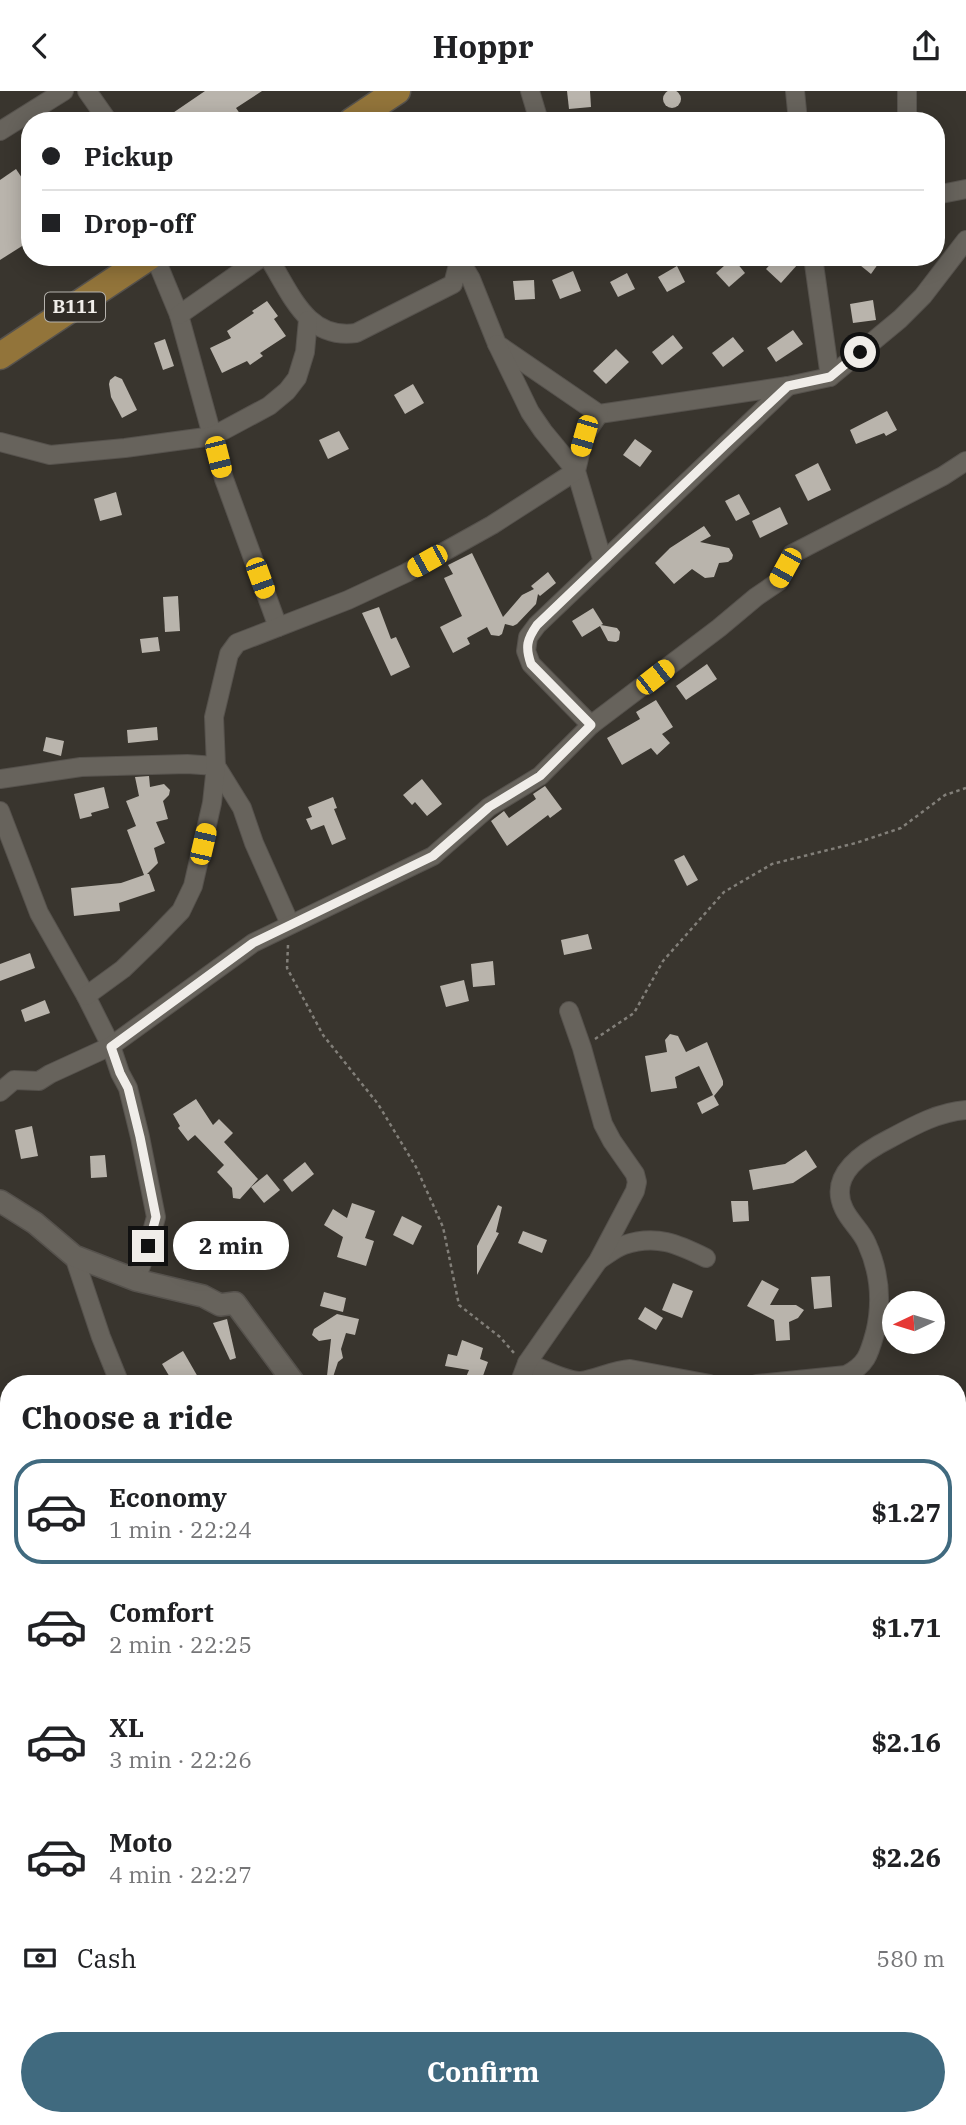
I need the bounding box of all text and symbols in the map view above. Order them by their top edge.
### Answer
text: Hoppr [433,25,533,67]
icon: back [21,27,59,65]
icon: share [907,27,945,65]
text: Pickup [84,139,174,173]
text: Drop-off [84,206,195,240]
road number: B111 [45,293,105,321]
route start [844,336,876,368]
car [569,413,600,459]
car [203,434,234,480]
car [404,542,451,580]
car [766,545,805,591]
car [243,555,278,601]
car [632,656,679,698]
car [189,821,218,867]
callout: 2 min [172,1221,288,1271]
route end [132,1230,164,1262]
text: 2 min [199,1230,263,1260]
north arrow [882,1291,945,1355]
map controls [882,1291,945,1354]
text: Choose a ride [21,1396,233,1438]
icon: car [25,1480,88,1543]
text: Economy [109,1480,227,1514]
text: $1.27 [871,1495,941,1529]
text: 1 min · 22:24 [109,1514,252,1544]
icon: car [25,1595,88,1658]
text: Comfort [109,1595,214,1629]
text: $1.71 [871,1610,941,1644]
text: 2 min · 22:25 [109,1629,252,1659]
icon: car [25,1710,88,1773]
text: XL [109,1710,144,1744]
text: $2.16 [871,1725,941,1759]
text: 3 min · 22:26 [109,1744,252,1774]
icon: car [25,1825,88,1888]
text: Moto [109,1825,172,1859]
text: $2.26 [871,1840,941,1874]
text: 4 min · 22:27 [109,1859,252,1889]
icon: cash [21,1939,59,1977]
text: Cash [77,1941,137,1975]
text: 580 m [876,1943,945,1973]
button: Confirm [21,2032,945,2112]

